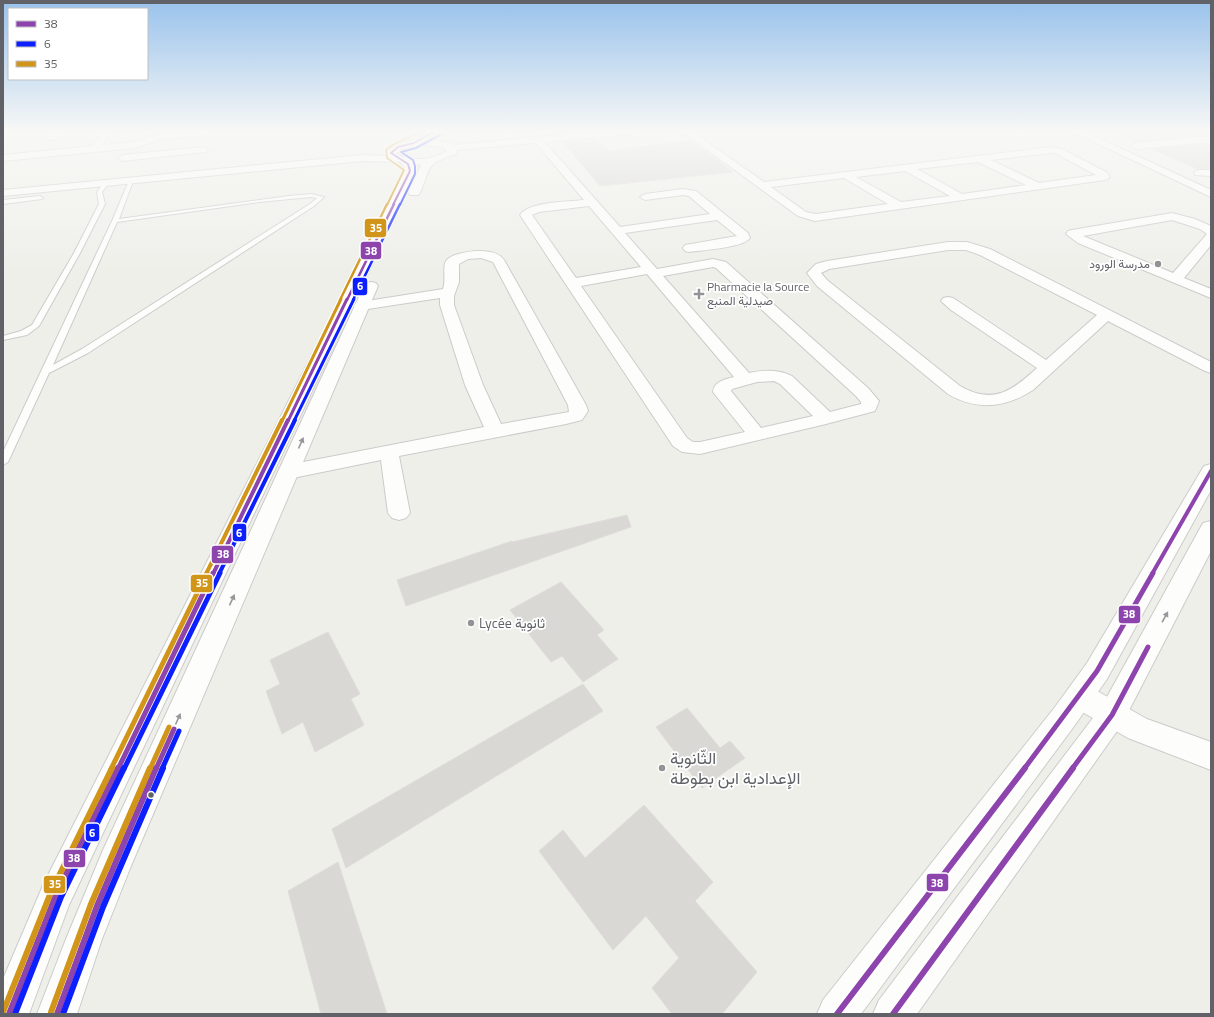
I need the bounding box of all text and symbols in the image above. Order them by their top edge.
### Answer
legend [8,8,148,80]
text: 38 [44,14,58,33]
text: 6 [44,34,51,53]
text: 35 [44,54,58,73]
line badge: 35 [364,218,387,238]
text: 35 [370,220,382,236]
line badge: 38 [360,241,382,260]
text: 38 [365,243,377,259]
place label: مدرسة الورود [1089,254,1150,273]
marker: مدرسة الورود [1153,259,1163,269]
line badge: 6 [352,277,368,296]
place label: Pharmacie la Source صيدلية المنبع [707,277,809,310]
text: 6 [357,278,363,294]
marker: Pharmacie la Source صيدلية المنبع [694,289,704,299]
one-way arrow [298,438,304,449]
line badge: 6 [232,523,247,542]
text: 6 [236,525,242,541]
line badge: 38 [211,545,234,564]
text: 38 [217,546,229,562]
line badge: 35 [190,574,213,593]
text: 35 [196,575,208,591]
one-way arrow [229,595,235,606]
line badge: 38 [1118,605,1141,624]
text: 38 [1123,606,1135,622]
one-way arrow [1161,611,1168,623]
place label: Lycée ثانوية [479,612,545,633]
marker: Lycée ثانوية [466,618,476,628]
one-way arrow [175,713,181,725]
place label: الثّانوية الإعدادية ابن بطوطة [670,745,800,791]
marker: الثّانوية الإعدادية ابن بطوطة [657,763,667,773]
unlabelled marker [146,790,156,800]
line badge: 6 [85,823,100,842]
text: 6 [89,825,95,841]
line badge: 38 [63,849,86,868]
text: 38 [68,850,80,866]
line badge: 38 [926,873,949,892]
line badge: 35 [43,875,66,894]
text: 38 [931,875,943,891]
text: 35 [49,876,61,892]

